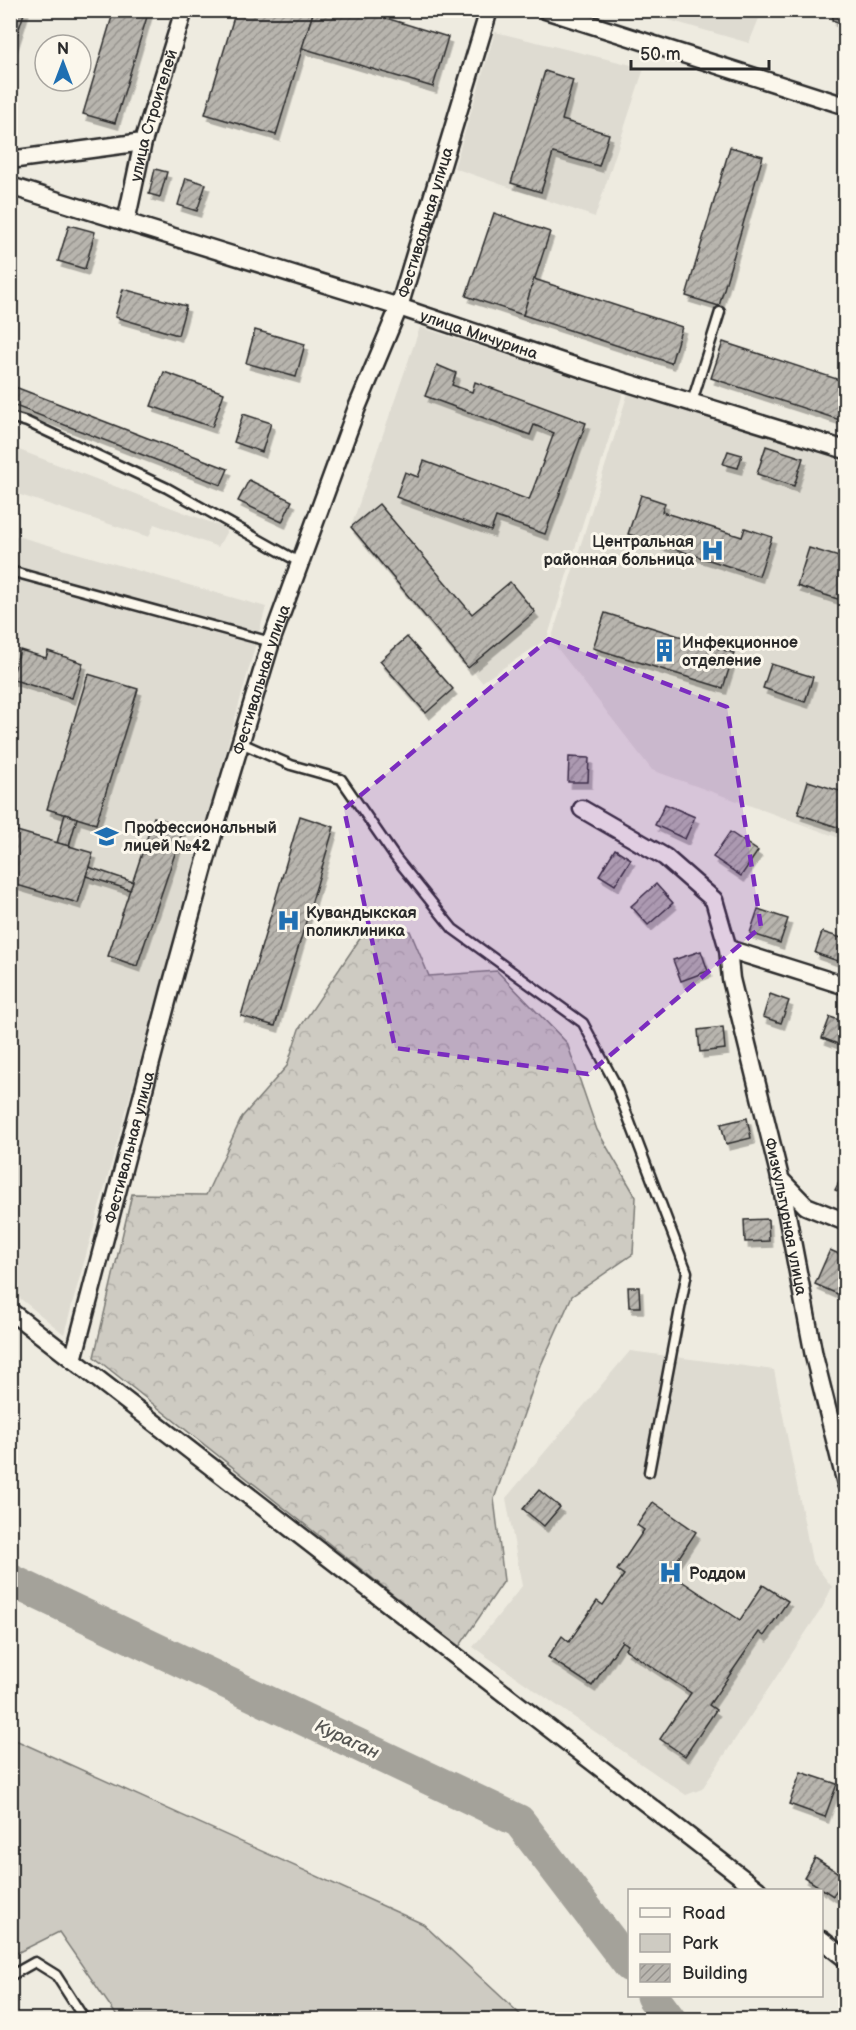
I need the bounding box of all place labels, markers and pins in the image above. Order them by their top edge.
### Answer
place label: Центральная районная больница [544,533,695,570]
hospital icon: Центральная районная больница [699,537,725,563]
place label: Инфекционное отделение [682,634,798,671]
building icon: Инфекционное отделение [651,638,677,664]
place label: Профессиональный лицей №42 [123,819,277,856]
school or university icon: Профессиональный лицей №42 [93,823,119,849]
place label: Кувандыкская поликлиника [306,904,417,941]
hospital icon: Кувандыкская поликлиника [275,908,301,934]
hospital icon: Роддом [658,1560,684,1586]
place label: Роддом [689,1565,746,1584]

